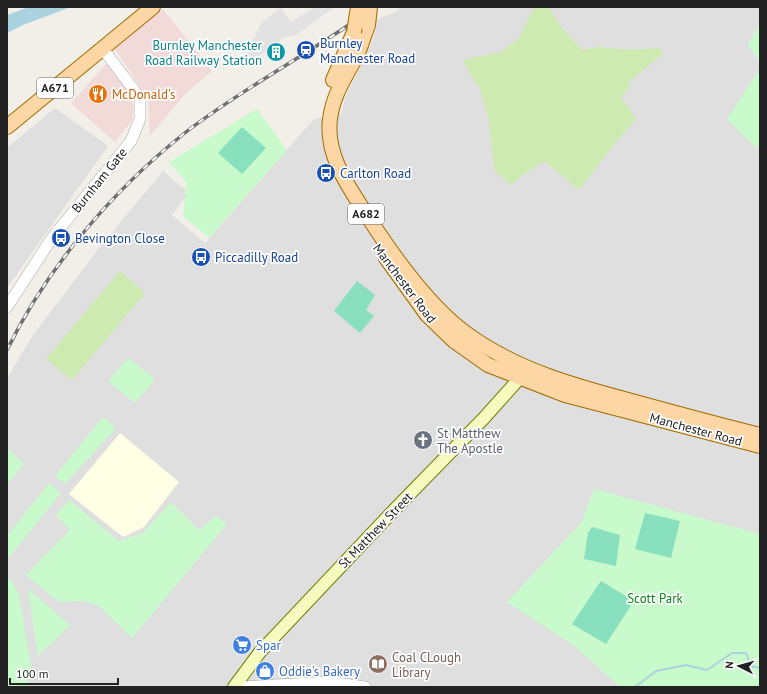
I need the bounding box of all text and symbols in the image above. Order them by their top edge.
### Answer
place label: Burnley Manchester Road [320,35,415,67]
place label: Burnley Manchester Road Railway Station [145,37,263,69]
station icon: Burnley Manchester Road [295,39,317,61]
building icon: Burnley Manchester Road Railway Station [265,41,287,63]
road number: A671 [37,78,73,98]
restaurant icon: McDonald's [87,83,109,105]
place label: McDonald's [112,86,175,103]
street label: Burnham Gate [68,144,131,216]
bus stop icon: Carlton Road [315,162,337,184]
place label: Carlton Road [340,165,411,182]
road number: A682 [348,204,384,224]
bus stop icon: Bevington Close [50,227,72,249]
place label: Bevington Close [75,230,165,247]
street label: Manchester Road [369,240,440,326]
bus stop icon: Piccadilly Road [190,246,212,268]
place label: Piccadilly Road [215,249,298,266]
street label: Manchester Road [648,409,744,450]
place label: St Matthew The Apostle [437,425,503,457]
church icon: St Matthew The Apostle [412,429,434,451]
street label: St Matthew Street [335,488,417,572]
park label: Scott Park [627,590,684,607]
supermarket icon: Spar [231,634,253,656]
place label: Spar [256,637,281,654]
north arrow [719,646,759,686]
place label: Coal CLough Library [392,649,461,681]
library icon: Coal CLough Library [367,653,389,675]
scale bar [10,660,118,686]
shop icon: Oddie's Bakery [254,660,276,682]
text: N [722,661,736,669]
place label: Oddie's Bakery [279,663,360,680]
text: 100 m [16,666,49,681]

